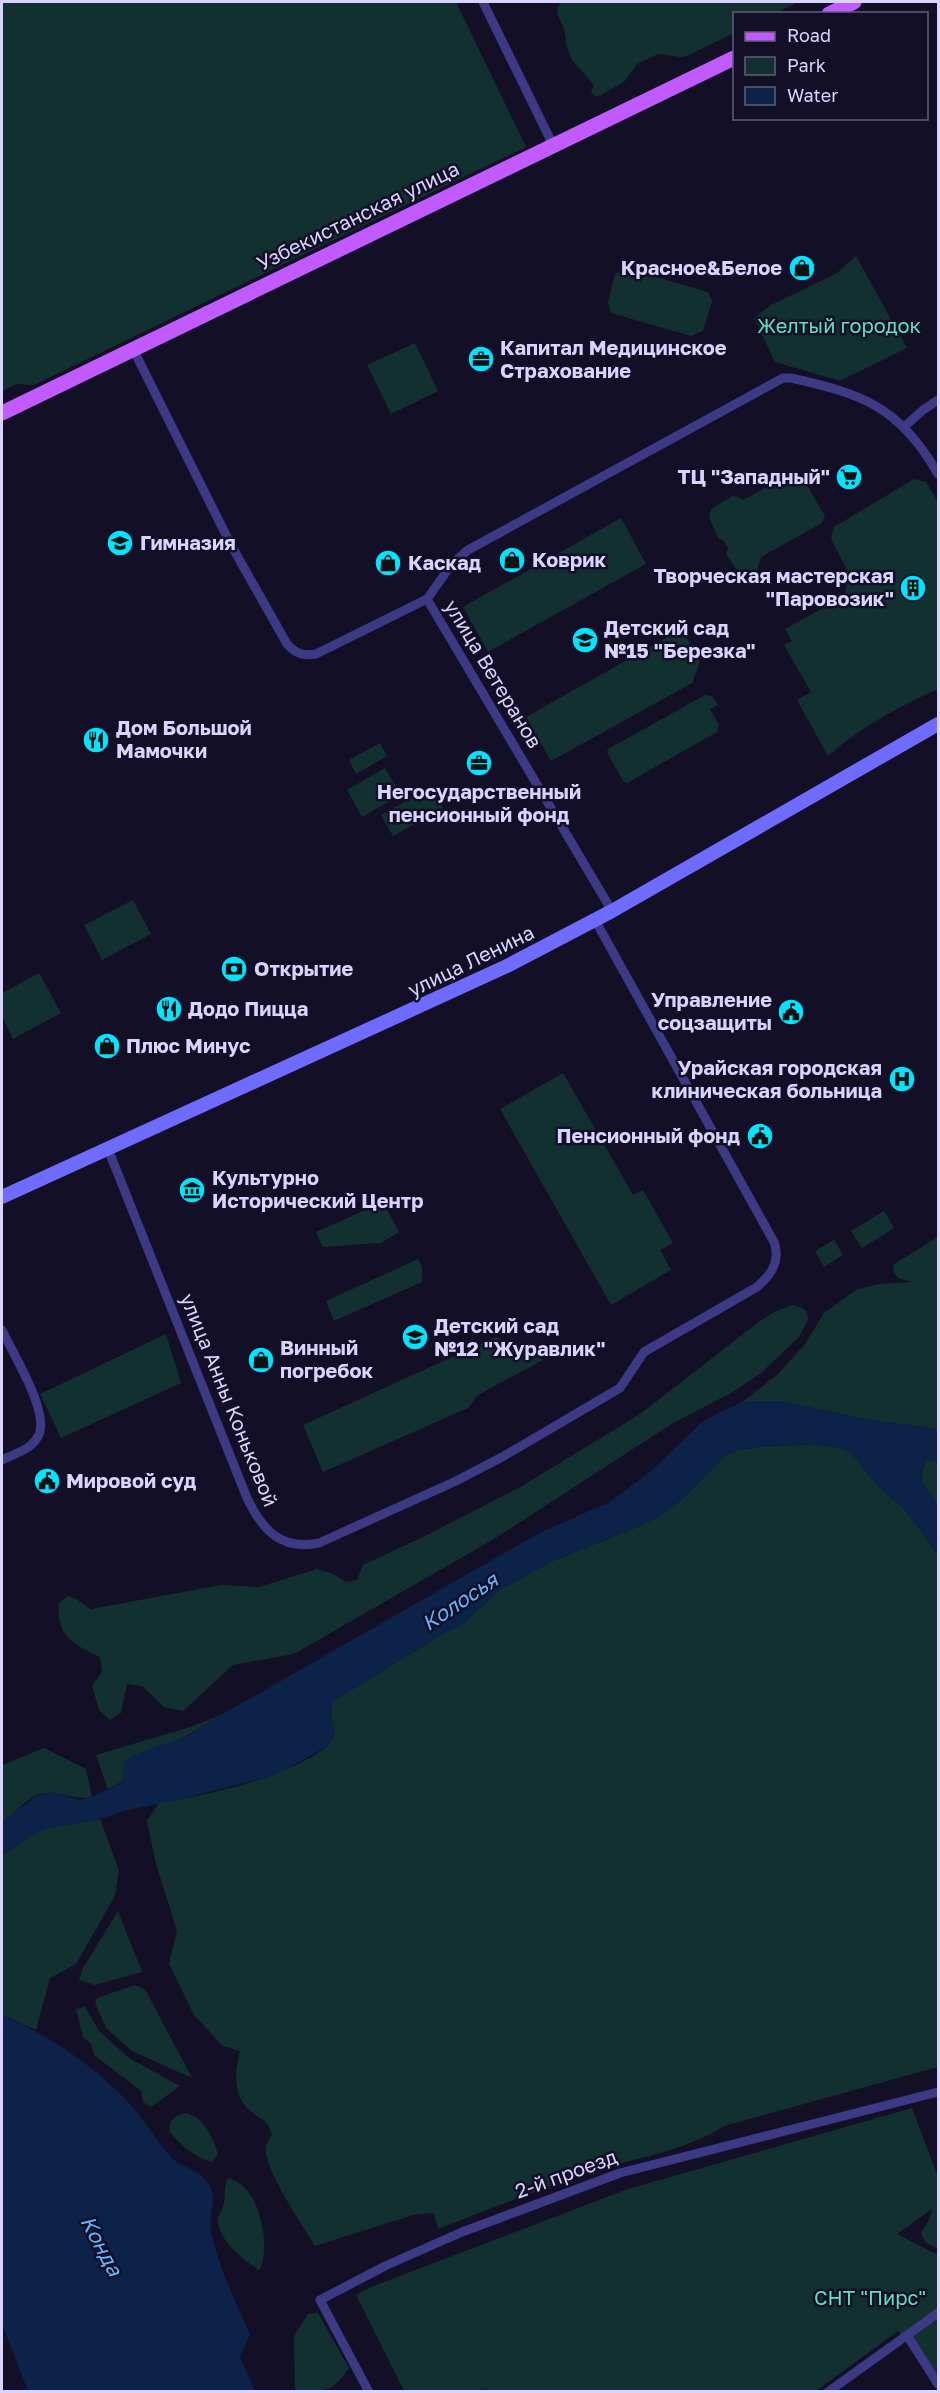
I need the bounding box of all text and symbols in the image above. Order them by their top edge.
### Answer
legend [733,12,928,120]
text: Road [787,24,831,46]
text: Park [787,54,826,76]
text: Water [787,84,838,106]
street label: Узбекистанская улица [252,156,463,275]
shop icon: Красное&Белое [787,253,817,283]
place label: Красное&Белое [621,255,782,279]
park label: Желтый городок [757,313,921,337]
place label: Капитал Медицинское Страхование [500,335,727,382]
office icon: Капитал Медицинское Страхование [466,344,496,374]
supermarket icon: ТЦ "Западный" [834,462,864,492]
place label: ТЦ "Западный" [677,464,830,488]
school or university icon: Гимназия [105,528,135,558]
place label: Гимназия [140,530,236,554]
shop icon: Коврик [497,545,527,575]
place label: Коврик [532,547,606,571]
shop icon: Каскад [373,548,403,578]
place label: Каскад [408,550,482,574]
place label: Творческая мастерская "Паровозик" [653,563,894,610]
building icon: Творческая мастерская "Паровозик" [898,573,928,603]
street label: улица Ветеранов [440,595,548,752]
place label: Детский сад №15 "Березка" [604,615,756,662]
school or university icon: Детский сад №15 "Березка" [570,625,600,655]
place label: Дом Большой Мамочки [116,715,252,762]
restaurant icon: Дом Большой Мамочки [81,725,111,755]
office icon: Негосударственный пенсионный фонд [464,748,494,778]
place label: Негосударственный пенсионный фонд [377,779,581,826]
street label: улица Ленина [404,919,538,1001]
bank icon: Открытие [219,954,249,984]
place label: Открытие [254,956,353,980]
place label: Управление соцзащиты [651,987,772,1034]
restaurant icon: Додо Пицца [154,994,184,1024]
place label: Додо Пицца [188,996,308,1020]
public building icon: Управление соцзащиты [776,997,806,1027]
shop icon: Плюс Минус [92,1031,122,1061]
place label: Плюс Минус [126,1033,250,1057]
place label: Урайская городская клиническая больница [652,1055,882,1102]
hospital icon: Урайская городская клиническая больница [887,1064,917,1094]
public building icon: Пенсионный фонд [745,1121,775,1151]
place label: Пенсионный фонд [556,1123,740,1147]
place label: Культурно Исторический Центр [212,1165,423,1212]
museum icon: Культурно Исторический Центр [177,1175,207,1205]
street label: улица Анны Коньковой [176,1289,284,1510]
place label: Детский сад №12 "Журавлик" [434,1313,605,1360]
school or university icon: Детский сад №12 "Журавлик" [400,1322,430,1352]
place label: Винный погребок [280,1335,373,1382]
shop icon: Винный погребок [246,1345,276,1375]
public building icon: Мировой суд [32,1466,62,1496]
place label: Мировой суд [66,1468,197,1492]
water label: Колосья [417,1565,504,1636]
street label: 2-й проезд [511,2144,620,2203]
water label: Конда [75,2211,129,2281]
park label: СНТ "Пирс" [814,2285,926,2309]

